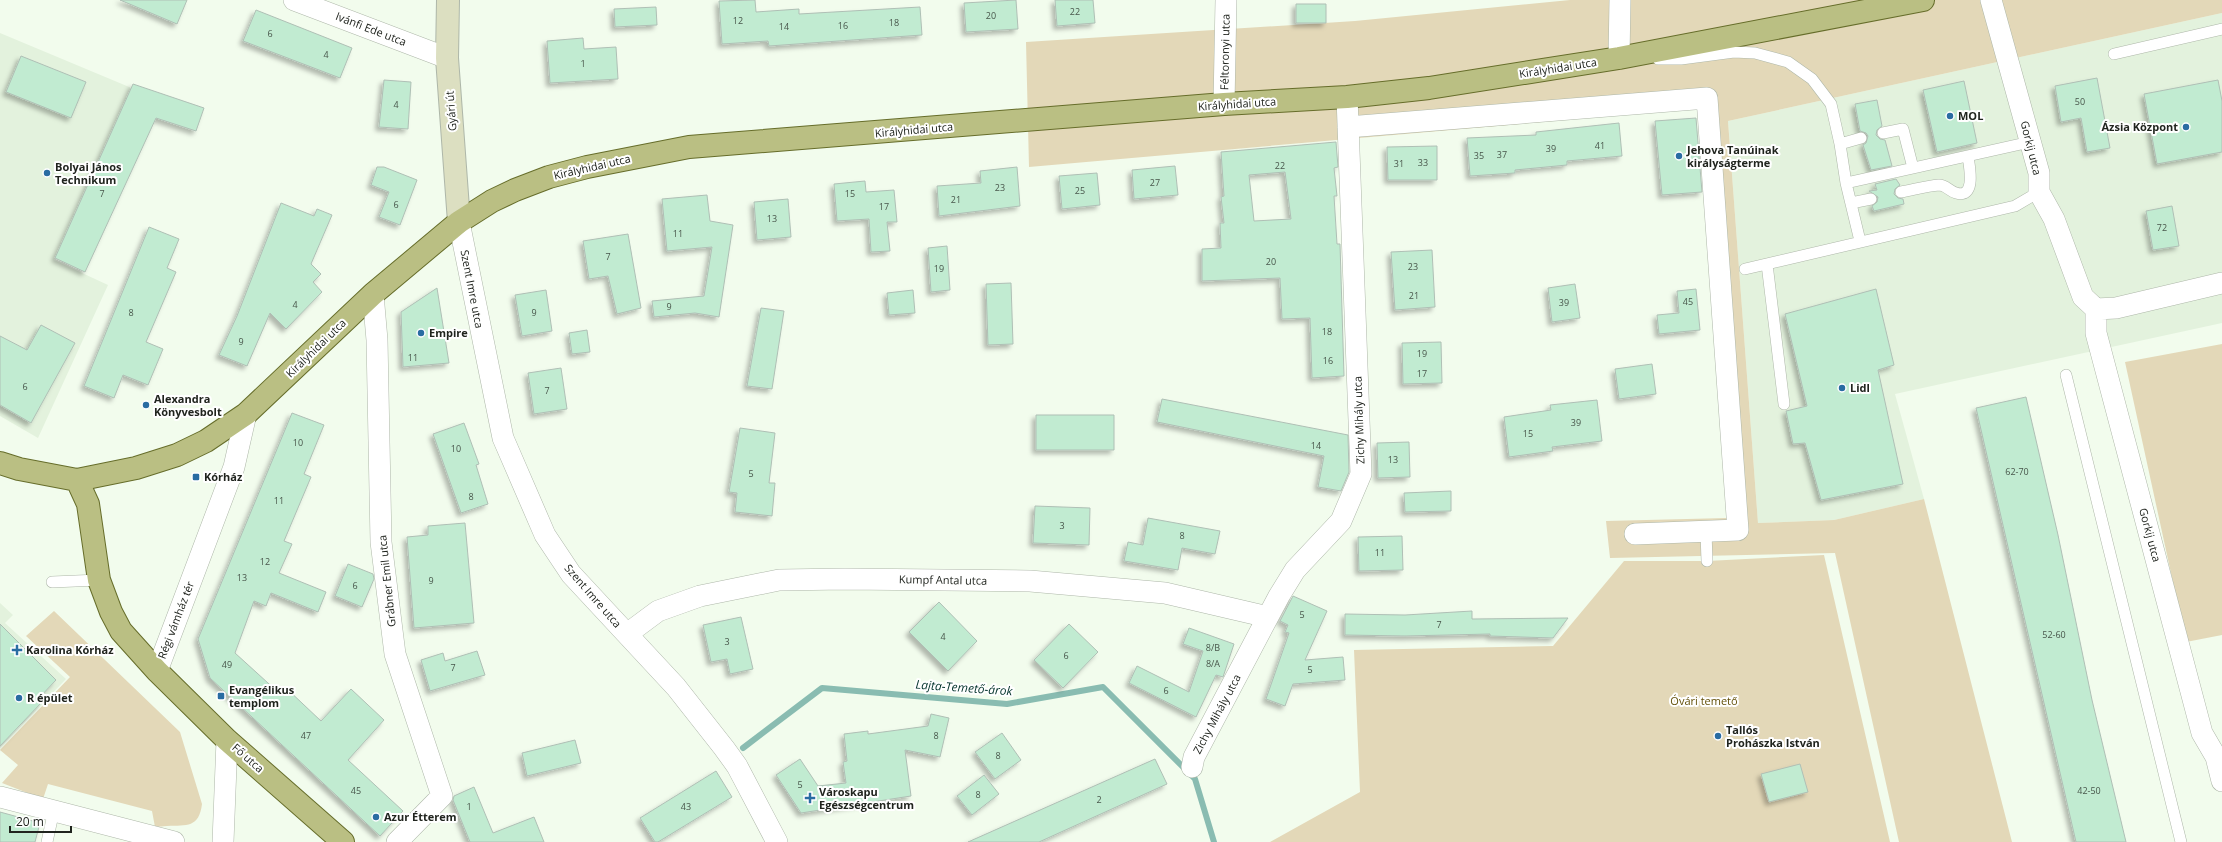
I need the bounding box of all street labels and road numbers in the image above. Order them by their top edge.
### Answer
street label: Ivánfi Ede utca [334,8,409,49]
street label: Féltoronyi utca [1216,14,1233,90]
street label: Királyhidai utca [1518,54,1598,81]
street label: Gyári út [442,90,459,132]
street label: Királyhidai utca [1197,93,1277,114]
street label: Királyhidai utca [874,119,954,140]
street label: Gorkij utca [2018,119,2045,177]
street label: Királyhidai utca [552,150,632,183]
street label: Szent Imre utca [458,248,487,329]
street label: Királyhidai utca [282,315,349,380]
street label: Zichy Mihály utca [1349,376,1368,464]
street label: Gorkij utca [2136,506,2165,564]
street label: Grábner Emil utca [374,534,399,628]
street label: Szent Imre utca [562,561,625,631]
street label: Kumpf Antal utca [899,571,987,588]
street label: Régi vámház tér [154,578,197,661]
street label: Zichy Mihály utca [1189,671,1244,756]
street label: Fő utca [229,740,267,775]

